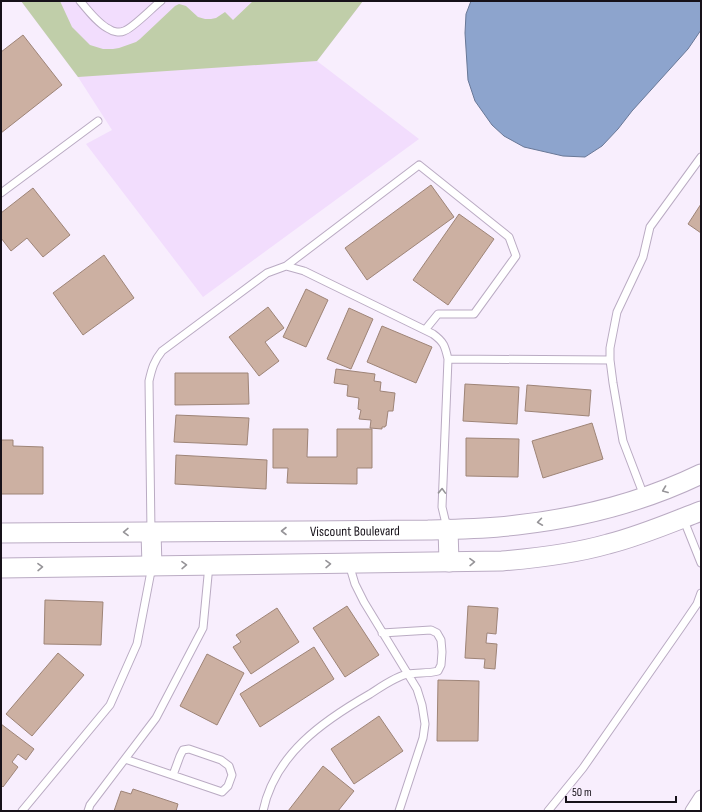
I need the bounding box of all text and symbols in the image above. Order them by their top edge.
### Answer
one-way arrow [662,485,669,493]
one-way arrow [438,488,447,494]
one-way arrow [537,517,543,526]
street label: Viscount Boulevard [310,522,400,539]
one-way arrow [281,527,287,535]
one-way arrow [123,528,129,536]
one-way arrow [469,558,475,566]
one-way arrow [325,560,331,568]
one-way arrow [181,561,187,569]
one-way arrow [37,563,43,571]
scale bar [566,778,676,804]
text: 50 m [572,785,592,800]

